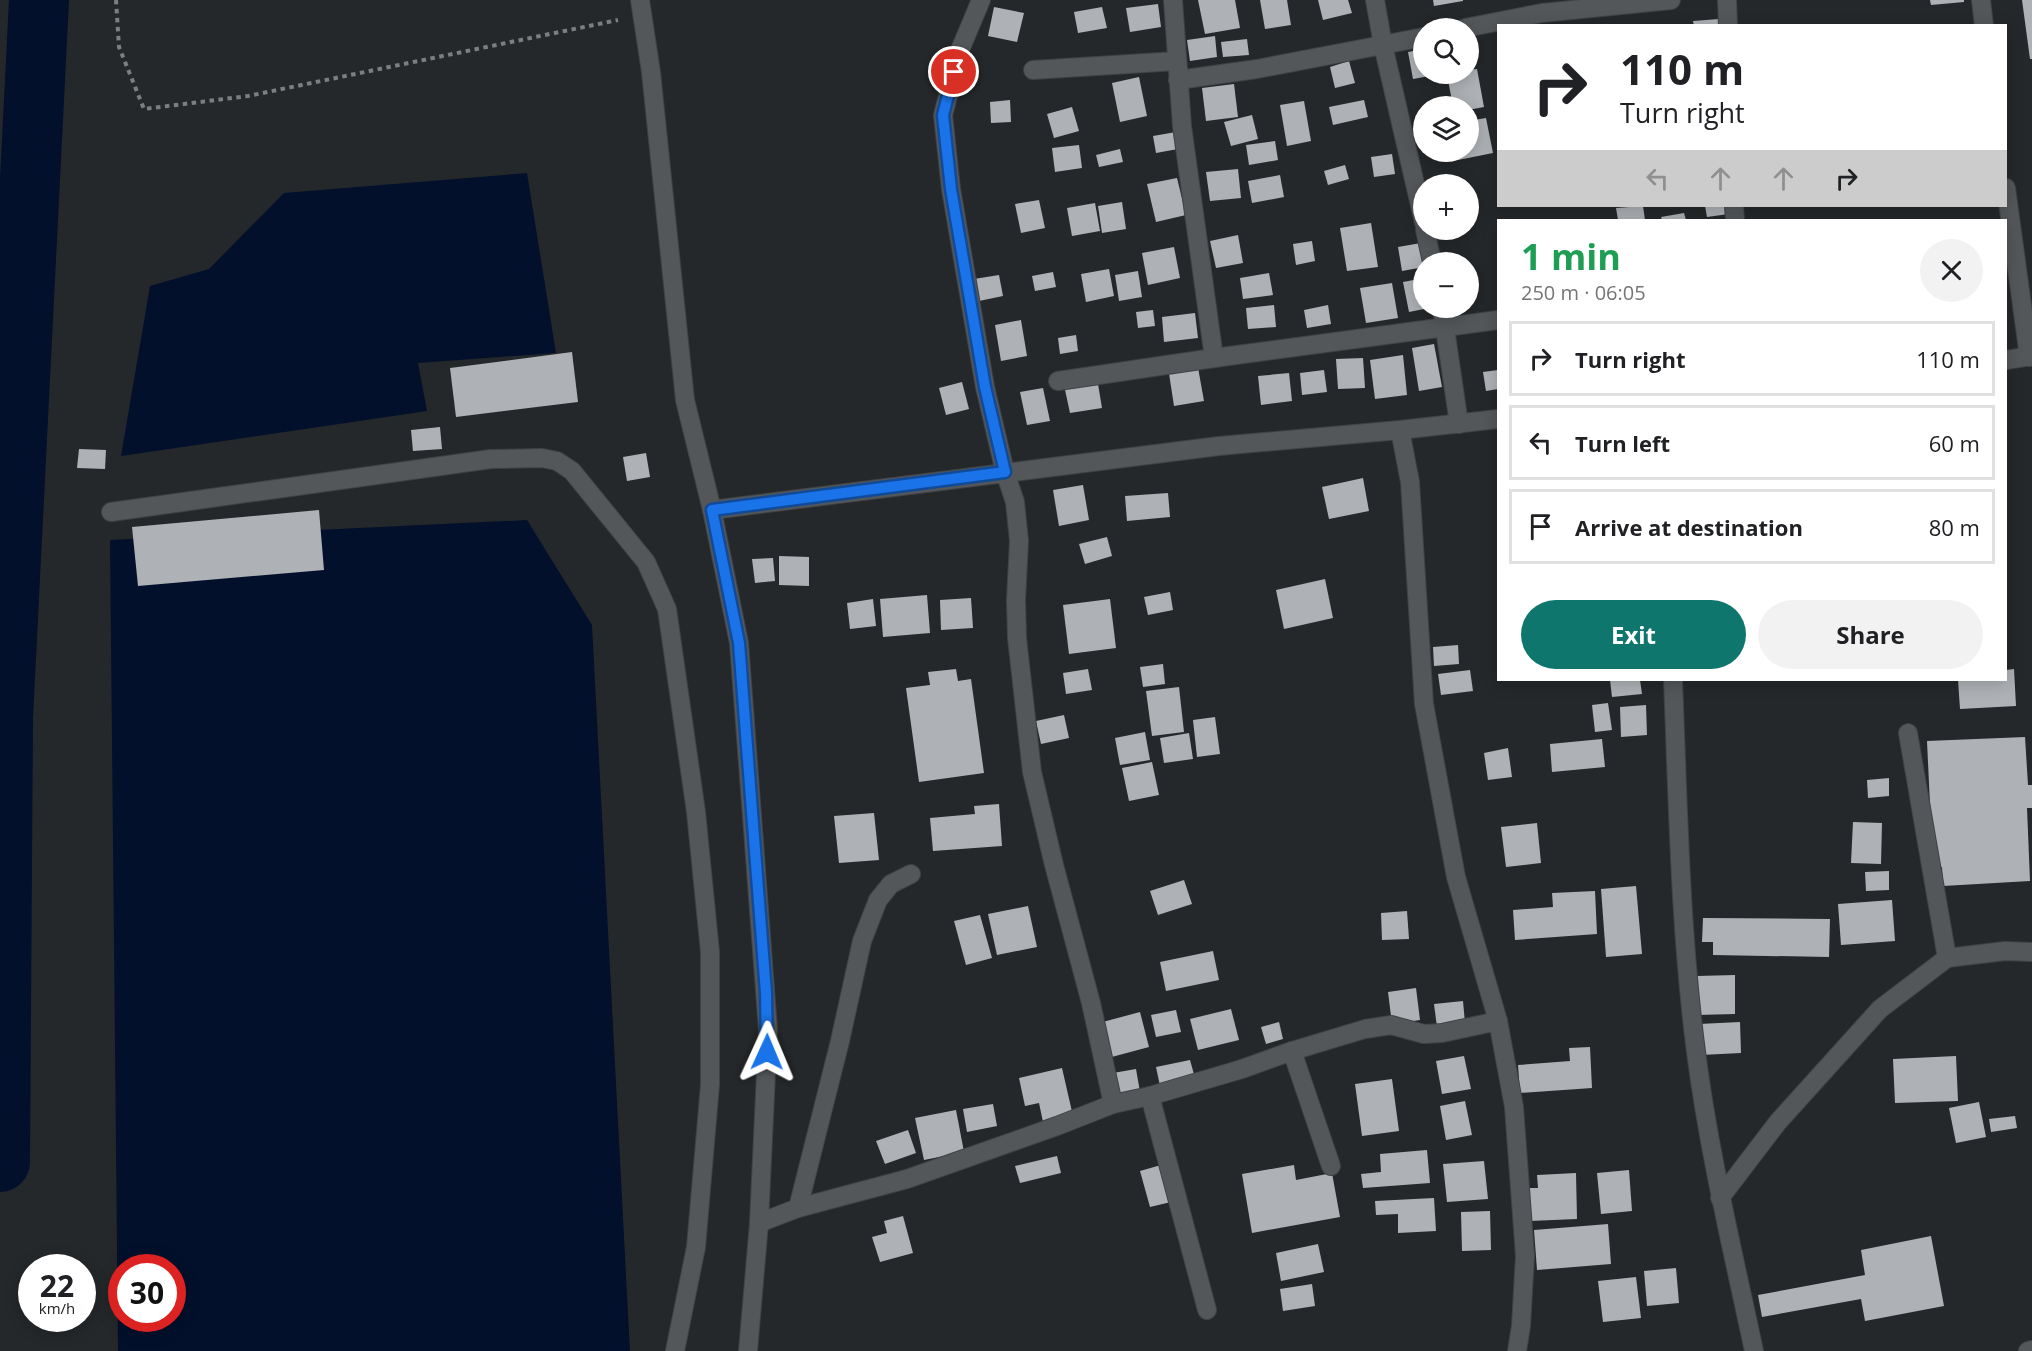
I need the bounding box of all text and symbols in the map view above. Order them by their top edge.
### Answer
map controls [1413,18,1479,318]
button: search [1413,18,1479,84]
text: 110 m [1620,40,1744,97]
pin [928,46,979,97]
icon: right [1521,48,1599,126]
icon: arrive [937,55,970,88]
text: Turn right [1620,94,1745,131]
button: layers [1413,96,1479,162]
icon: left [1641,162,1674,195]
icon: ahead [1704,162,1737,195]
icon: ahead [1767,162,1800,195]
icon: right [1830,162,1863,195]
button: + [1413,174,1479,240]
text: 1 min [1521,232,1621,281]
button: close [1920,239,1983,302]
button: − [1413,252,1479,318]
text: 250 m · 06:05 [1521,279,1646,306]
icon: right [1524,342,1557,375]
text: Turn right [1575,344,1686,374]
text: 110 m [1916,344,1980,374]
icon: left [1524,426,1557,459]
text: Turn left [1575,428,1670,458]
text: 60 m [1929,428,1980,458]
icon: arrive [1524,510,1557,543]
text: Arrive at destination [1575,512,1803,542]
text: 80 m [1929,512,1980,542]
button: Exit [1521,600,1746,669]
button: Share [1758,600,1983,669]
position arrow [735,1020,799,1084]
speed limit sign: 30 [108,1254,186,1332]
text: 22 [40,1265,74,1306]
text: km/h [39,1298,75,1318]

